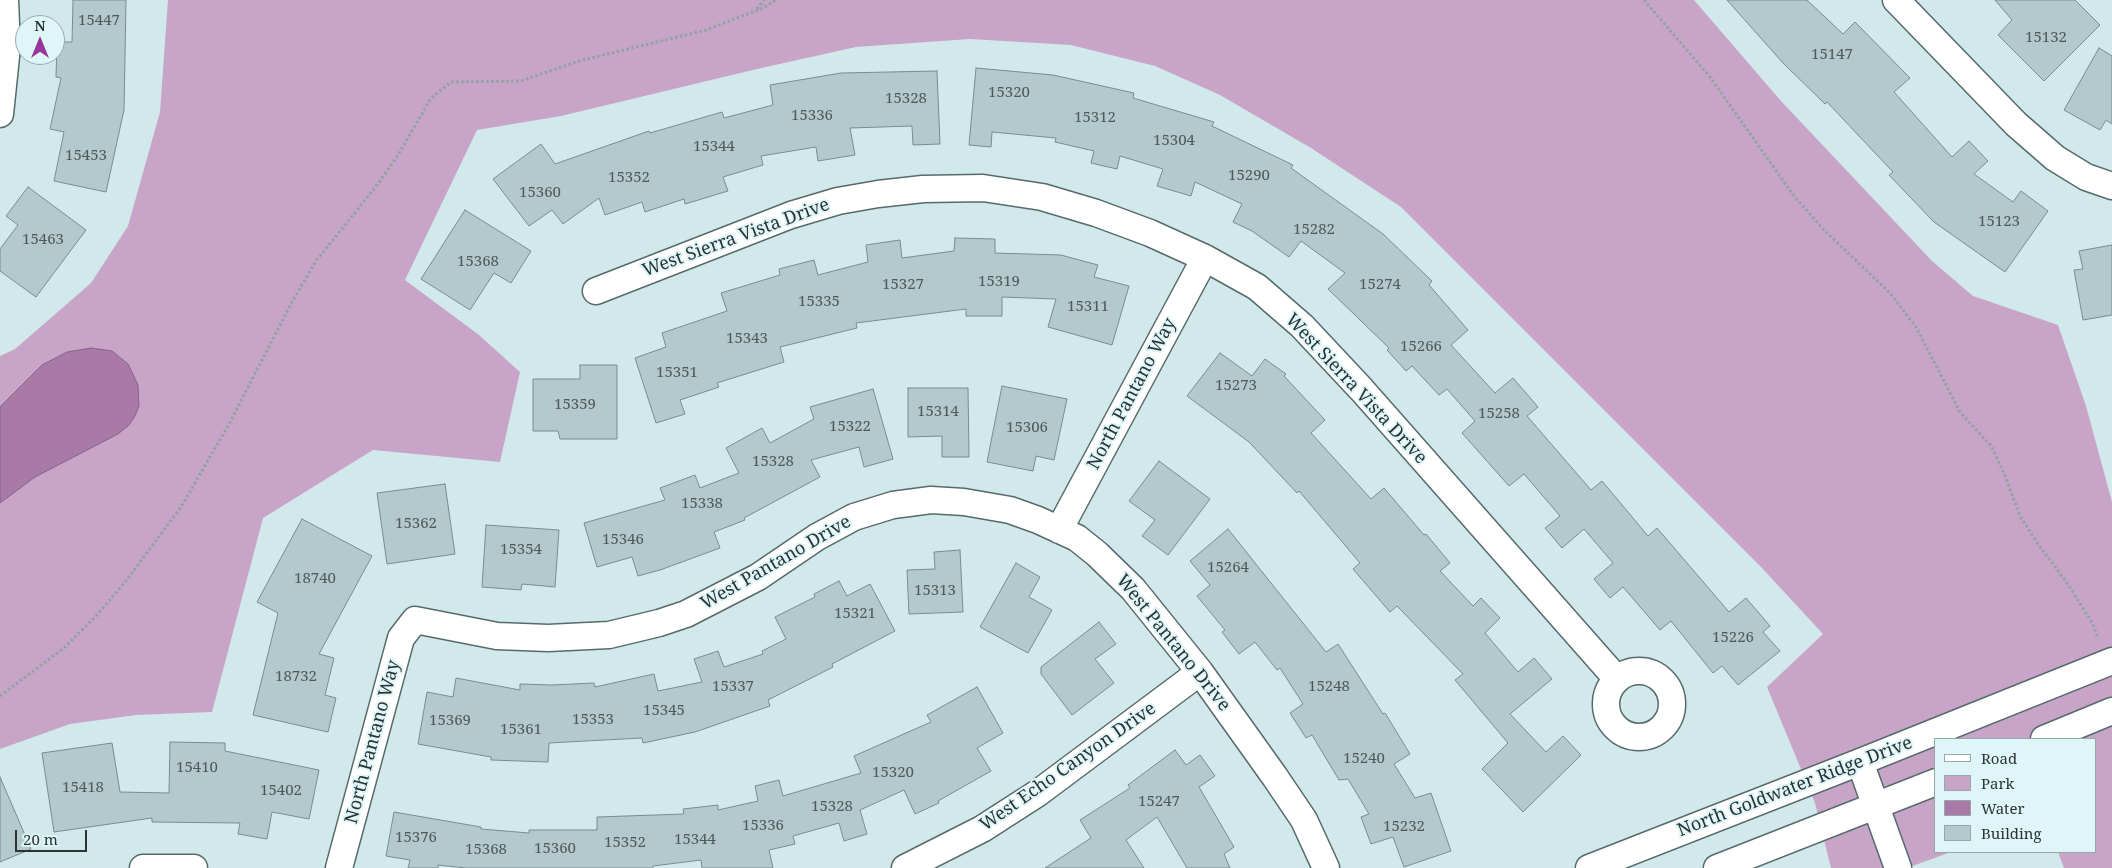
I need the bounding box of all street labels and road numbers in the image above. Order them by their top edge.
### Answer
street label: West Sierra Vista Drive [639,194,833,282]
street label: West Sierra Vista Drive [1281,309,1431,469]
street label: North Pantano Way [1083,315,1181,473]
street label: West Pantano Drive [697,511,855,615]
street label: West Pantano Drive [1111,570,1235,716]
street label: North Pantano Way [341,658,405,826]
street label: West Echo Canyon Drive [976,698,1160,836]
street label: North Goldwater Ridge Drive [1675,732,1915,842]

